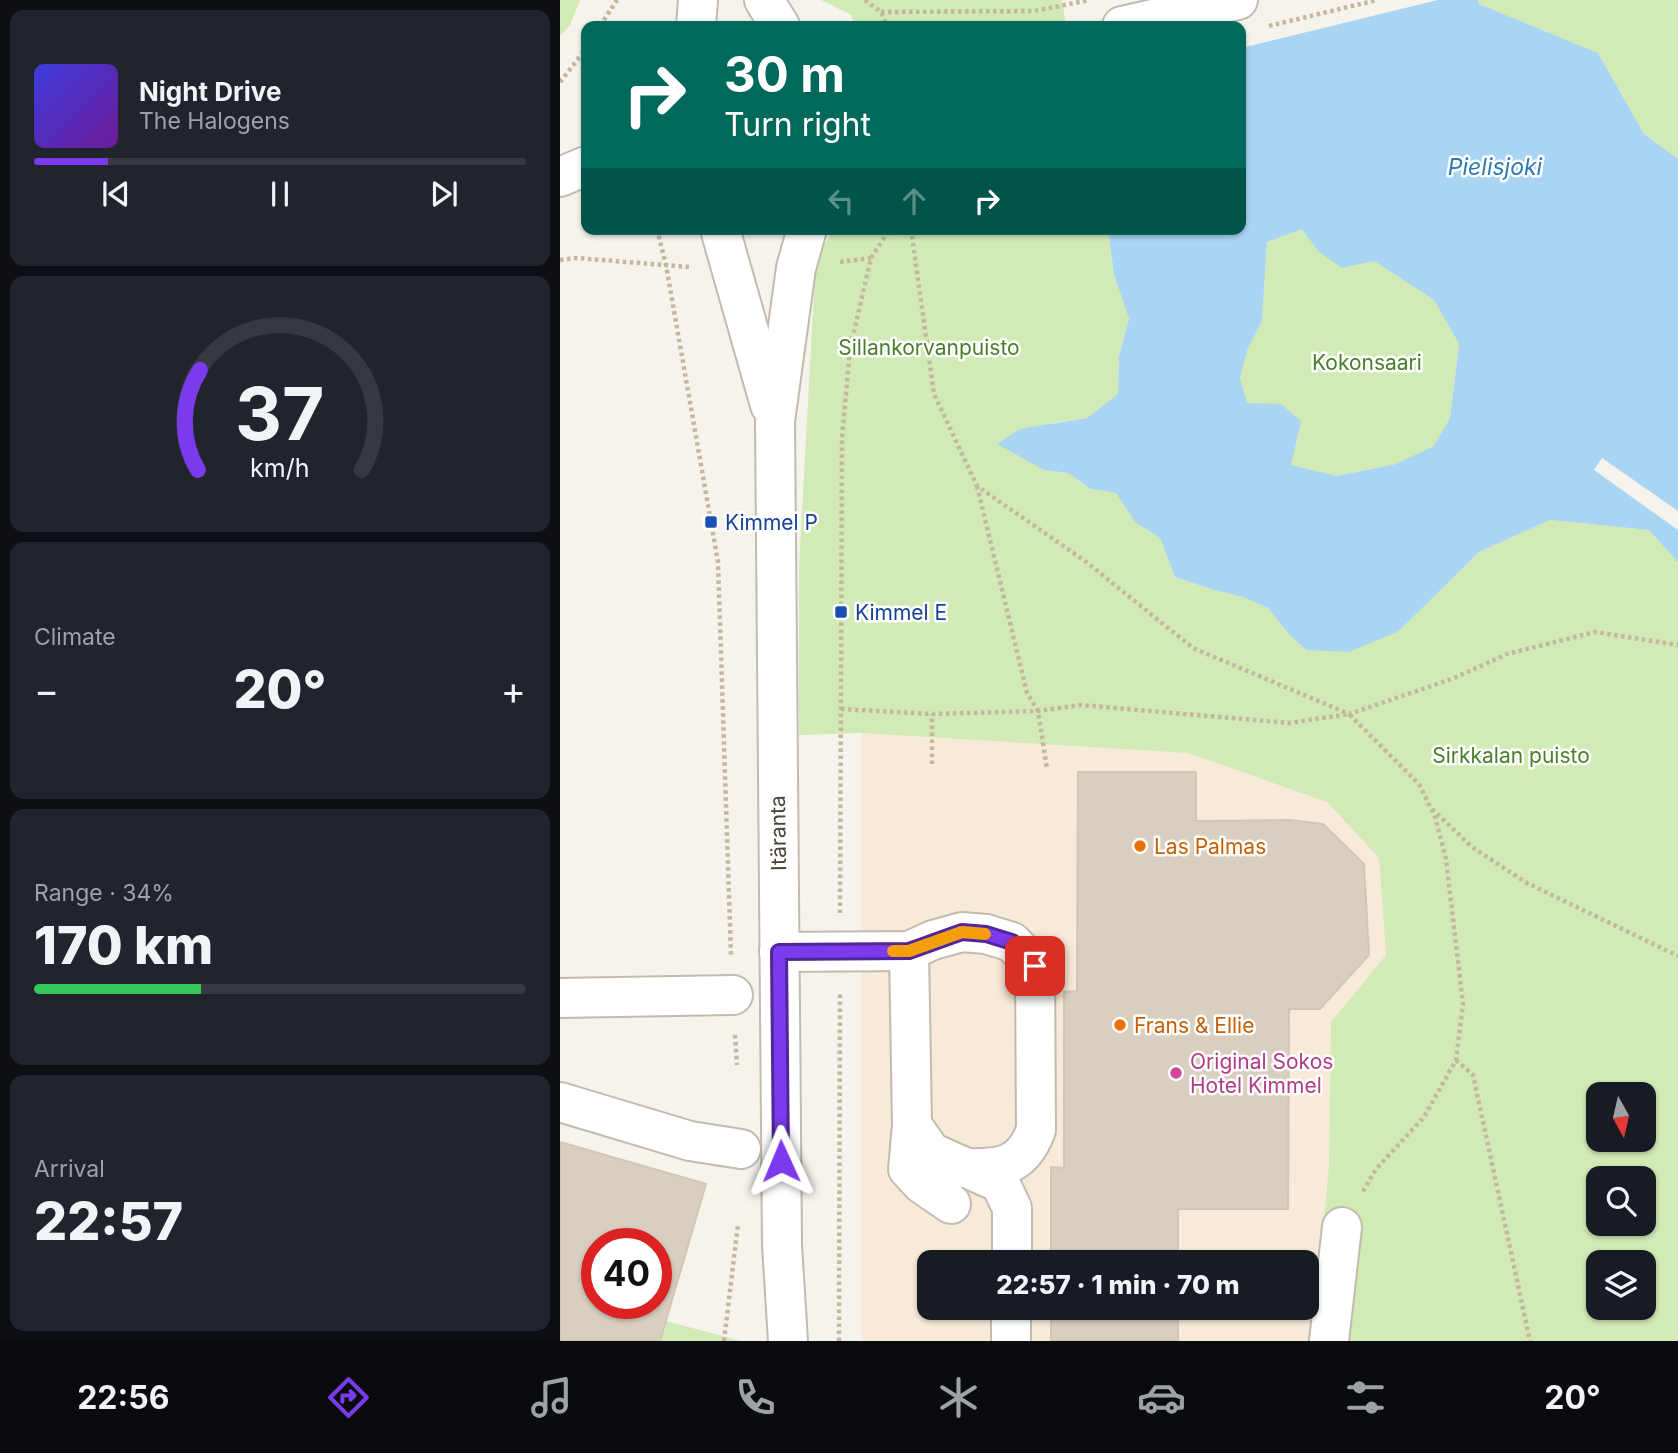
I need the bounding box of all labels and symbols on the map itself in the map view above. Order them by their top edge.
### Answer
water label: Pielisjoki [1448,153,1543,181]
park label: Sillankorvanpuisto [838,335,1020,360]
park label: Kokonsaari [1312,350,1422,375]
place label: Kimmel P [725,510,818,535]
marker: Kimmel P [703,514,719,530]
place label: Kimmel E [855,600,947,625]
marker: Kimmel E [833,604,849,620]
park label: Sirkkalan puisto [1432,743,1590,768]
street label: Itäranta [765,795,791,871]
place label: Las Palmas [1154,834,1266,859]
marker: Las Palmas [1132,838,1148,854]
pin [1005,936,1065,996]
place label: Frans & Ellie [1134,1013,1254,1038]
marker: Frans & Ellie [1112,1017,1128,1033]
place label: Original Sokos Hotel Kimmel [1190,1049,1333,1098]
marker: Original Sokos Hotel Kimmel [1168,1065,1184,1081]
north arrow [1586,1082,1656,1152]
position arrow [744,1124,818,1198]
speed limit sign: 40 [581,1228,672,1319]

